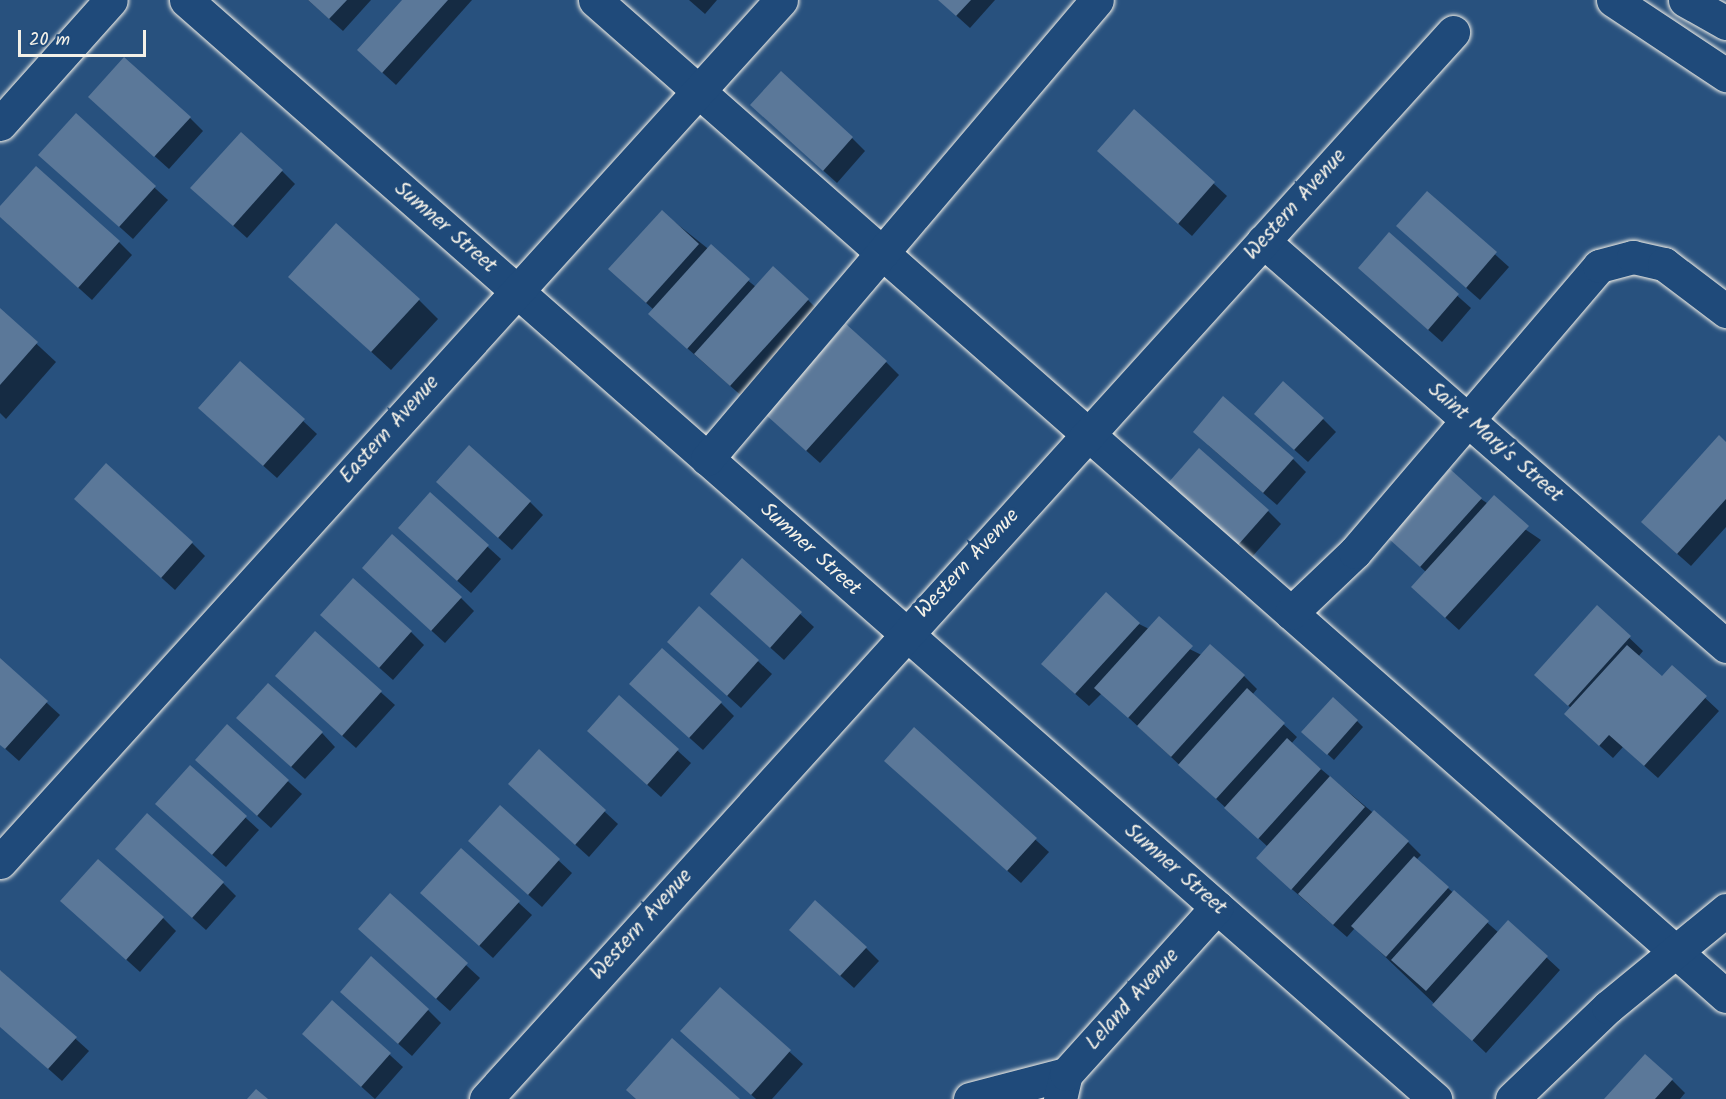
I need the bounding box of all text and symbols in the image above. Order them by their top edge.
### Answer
scale bar [21,18,148,56]
text: 20 m [29,26,70,55]
street label: Western Avenue [1240,144,1352,266]
street label: Sumner Street [389,177,501,279]
street label: Eastern Avenue [335,371,445,489]
street label: Saint Mary's Street [1422,378,1568,508]
street label: Sumner Street [754,498,866,602]
street label: Western Avenue [911,504,1025,624]
street label: Sumner Street [1119,819,1231,921]
street label: Western Avenue [586,864,698,986]
street label: Leland Avenue [1081,944,1185,1056]

